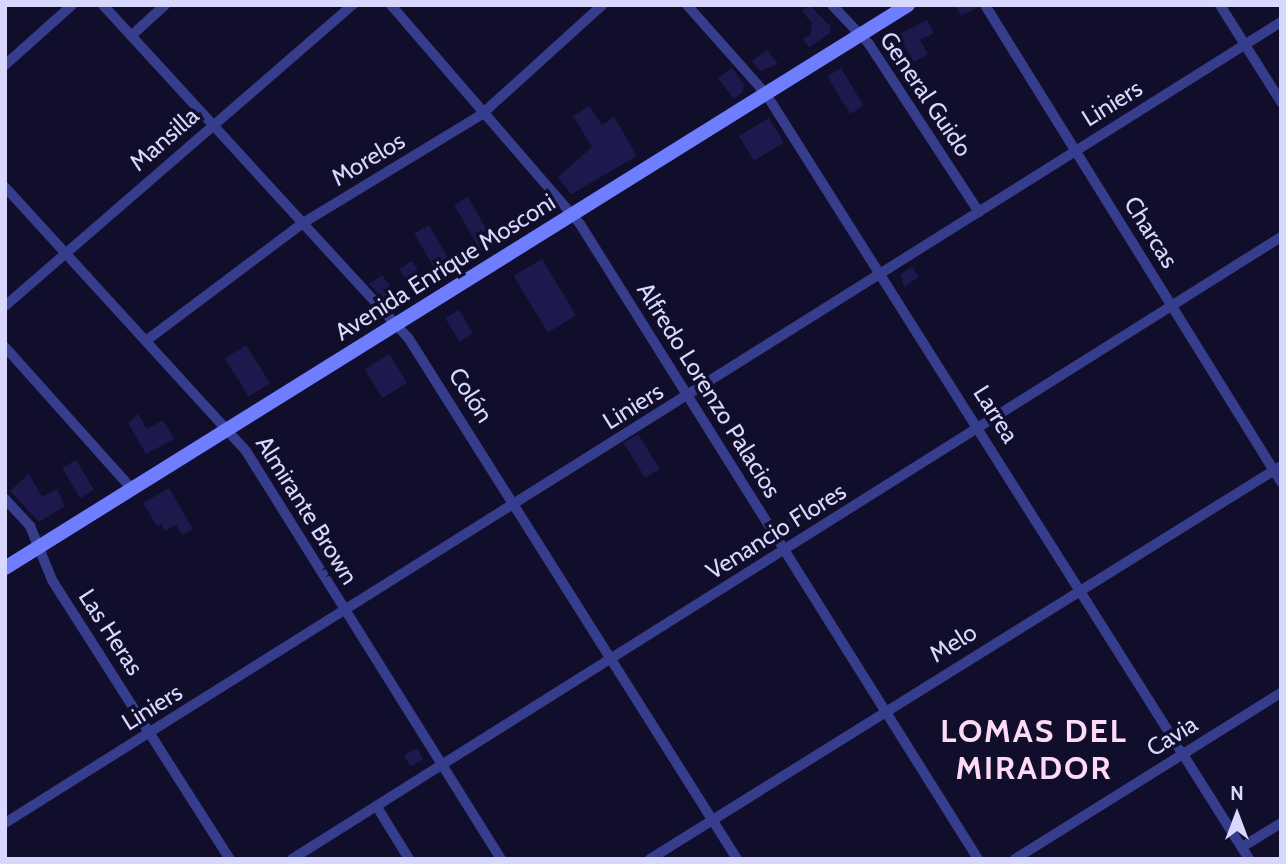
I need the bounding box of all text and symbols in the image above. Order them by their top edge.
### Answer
street label: General Guido [874,26,978,162]
street label: Liniers [1077,73,1147,133]
street label: Mansilla [124,101,204,177]
street label: Morelos [326,126,410,192]
street label: Avenida Enrique Mosconi [330,187,560,347]
street label: Charcas [1118,191,1184,273]
street label: Alfredo Lorenzo Palacios [631,277,787,503]
street label: Colón [443,362,499,428]
street label: Liniers [598,376,668,436]
street label: Larrea [967,380,1025,448]
street label: Almirante Brown [250,430,364,590]
street label: Venancio Flores [701,477,851,585]
street label: Las Heras [73,584,149,680]
street label: Melo [924,617,982,669]
street label: Liniers [117,677,187,737]
street label: Cavia [1141,709,1203,763]
district label: LOMAS DEL MIRADOR [941,713,1127,788]
north arrow [1202,780,1272,850]
text: N [1230,782,1244,805]

